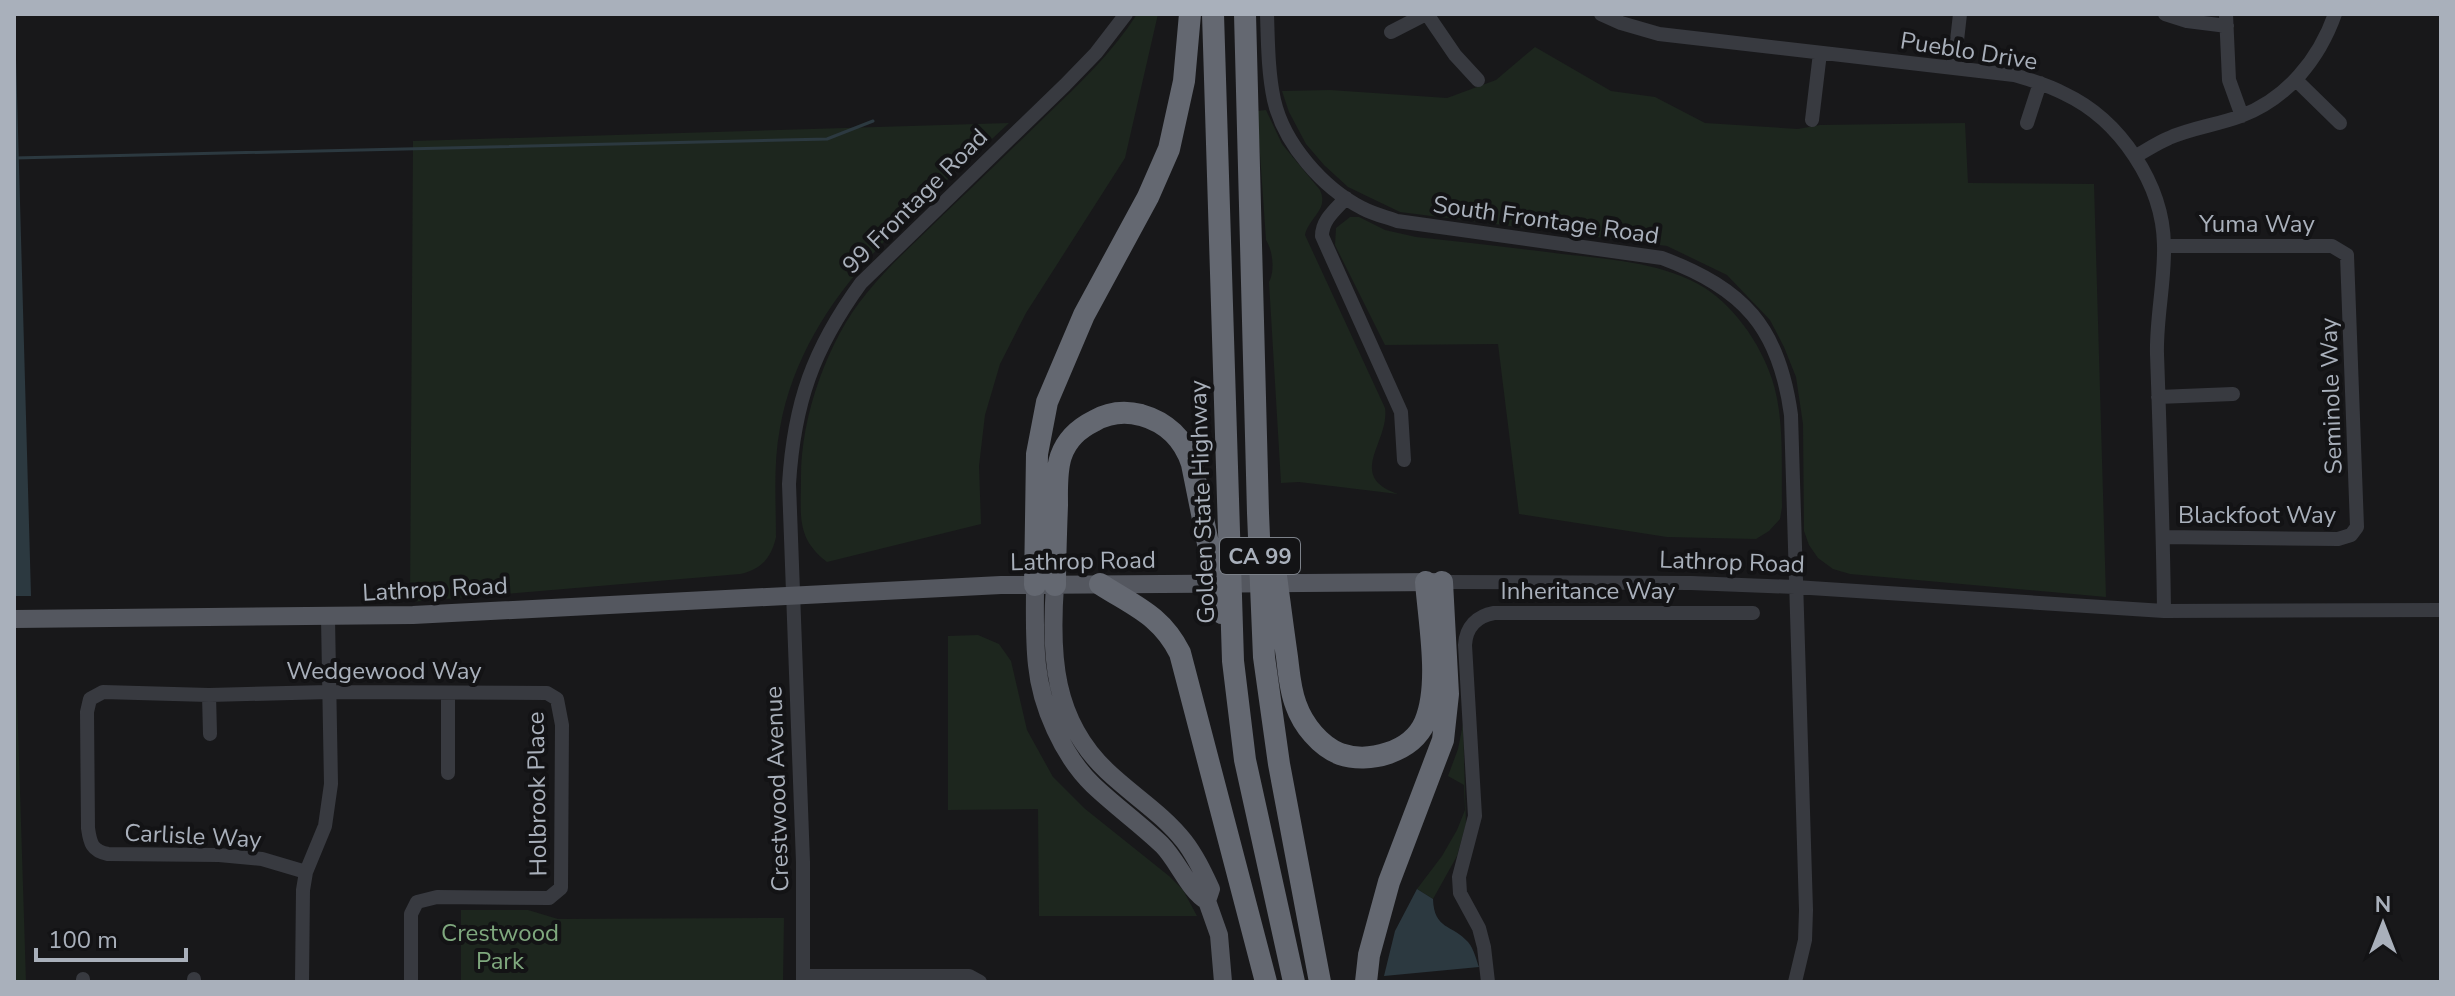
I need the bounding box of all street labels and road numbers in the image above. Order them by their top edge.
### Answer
street label: Pueblo Drive [1898,24,2040,78]
street label: 99 Frontage Road [835,121,995,281]
street label: South Frontage Road [1431,188,1661,252]
street label: Yuma Way [2198,208,2315,240]
street label: Seminole Way [2312,317,2350,475]
street label: Golden State Highway [1182,379,1222,624]
street label: Blackfoot Way [2178,499,2337,531]
road number: CA 99 [1220,538,1300,574]
street label: Lathrop Road [1659,543,1805,581]
street label: Lathrop Road [1010,544,1156,578]
street label: Lathrop Road [361,569,509,609]
street label: Inheritance Way [1501,575,1676,607]
street label: Wedgewood Way [286,655,482,687]
street label: Crestwood Avenue [757,686,797,892]
street label: Holbrook Place [520,711,554,877]
street label: Carlisle Way [124,816,263,856]

